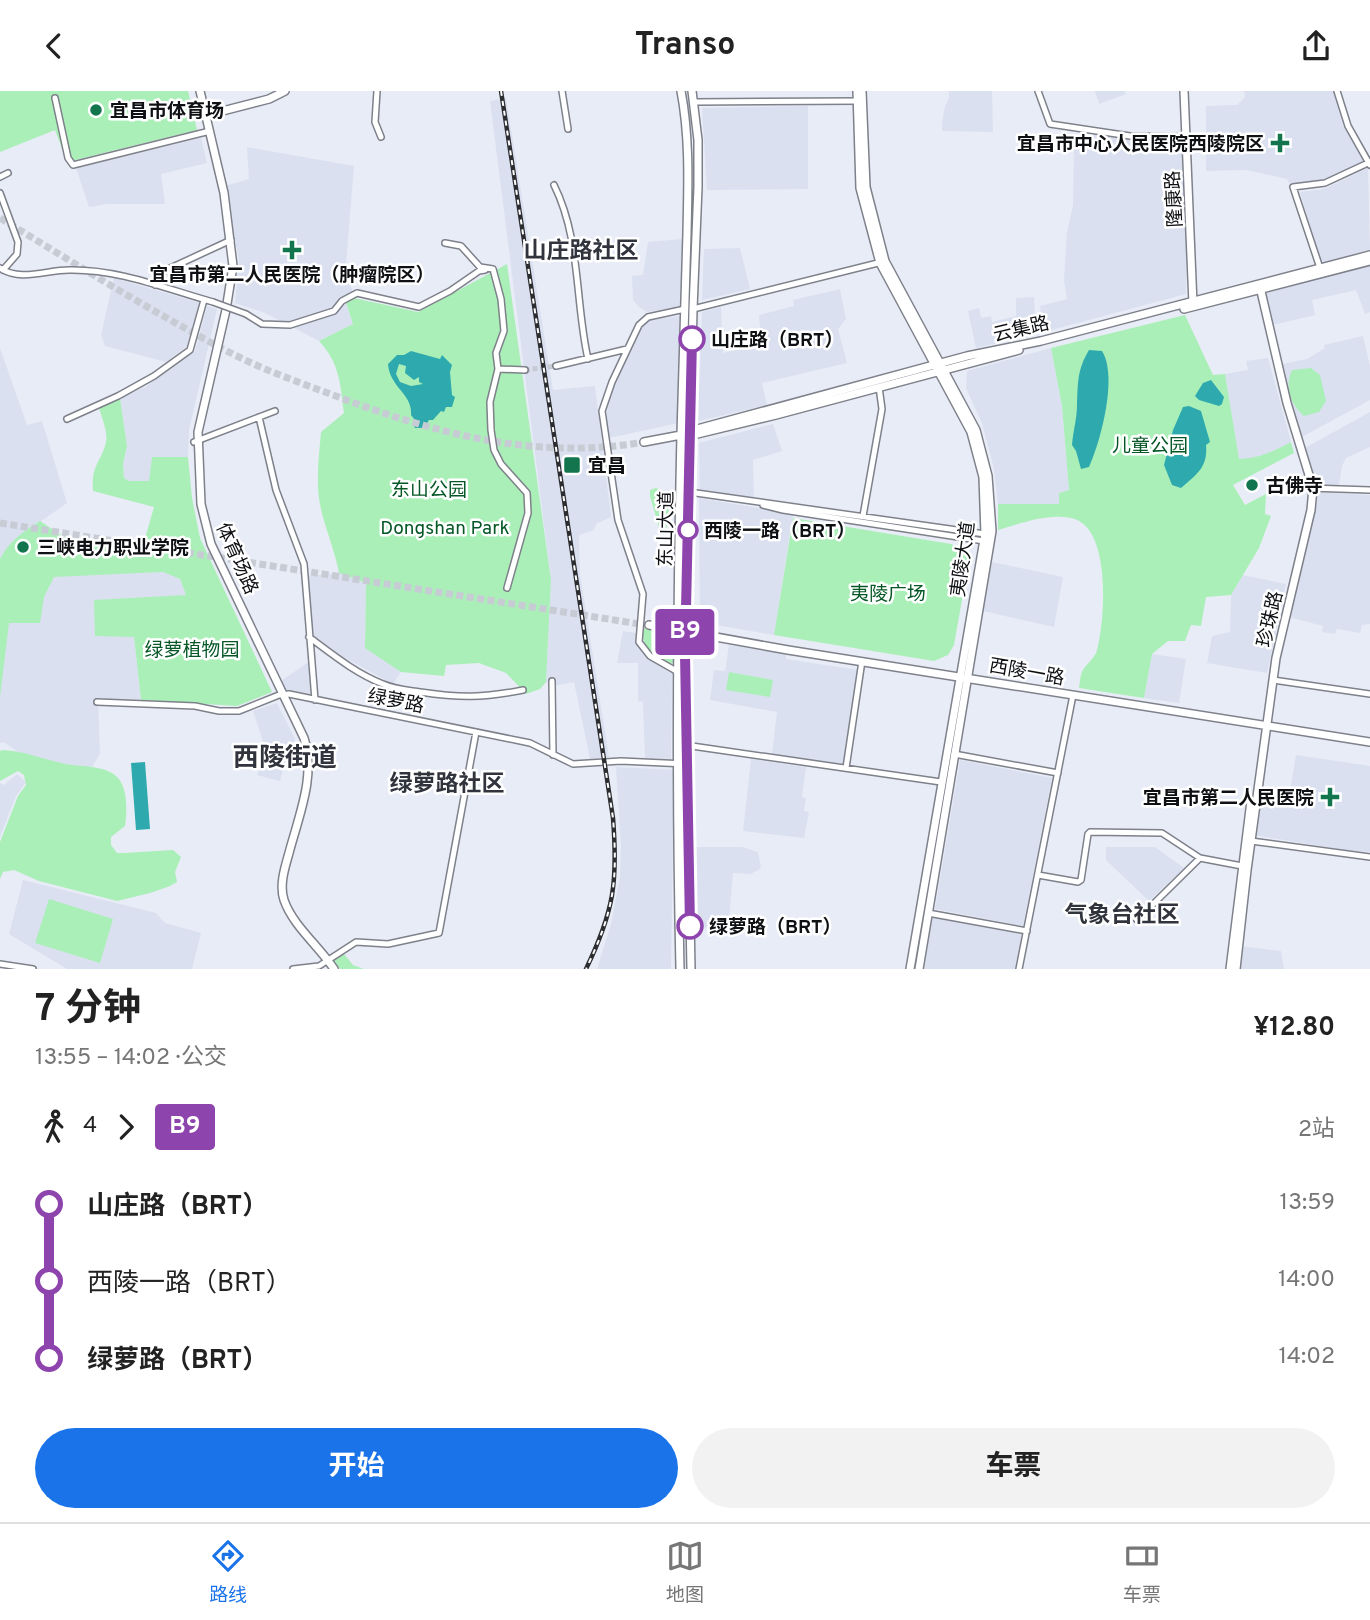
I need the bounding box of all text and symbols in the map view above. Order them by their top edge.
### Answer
text: Transo [635,26,735,66]
icon: back [35,27,73,65]
icon: share [1297,27,1335,65]
place label: 宜昌市体育场 [110,100,224,124]
marker: 宜昌市体育场 [88,102,104,118]
place label: 宜昌市中心人民医院西陵院区 [1017,133,1264,157]
marker: 宜昌市中心人民医院西陵院区 [1270,133,1290,153]
street label: 隆康路 [1162,170,1188,228]
district label: 山庄路社区 [524,238,639,267]
marker: 宜昌市第二人民医院（肿瘤院区） [282,240,302,260]
place label: 宜昌市第二人民医院（肿瘤院区） [149,264,435,288]
street label: 云集路 [991,312,1052,348]
marker: 山庄路（BRT） [679,326,705,352]
place label: 山庄路（BRT） [711,329,843,353]
park label: 儿童公园 [1112,435,1188,459]
marker: 宜昌 [562,455,582,475]
place label: 宜昌 [588,455,626,479]
place label: 古佛寺 [1266,475,1323,499]
marker: 古佛寺 [1244,477,1260,493]
park label: 东山公园 [391,479,467,503]
street label: 东山大道 [654,491,680,567]
park label: Dongshan Park [380,517,510,541]
street label: 体育场路 [210,519,263,598]
marker: 西陵一路（BRT） [678,520,698,540]
place label: 西陵一路（BRT） [704,520,855,544]
street label: 夷陵大道 [947,520,981,599]
place label: 三峡电力职业学院 [37,537,189,561]
marker: 三峡电力职业学院 [15,539,31,555]
park label: 夷陵广场 [850,583,926,607]
street label: 珍珠路 [1253,589,1289,650]
line badge: B9 [654,609,716,655]
text: B9 [669,617,701,647]
park label: 绿萝植物园 [144,639,240,663]
street label: 西陵一路 [987,655,1066,691]
street label: 绿萝路 [365,685,426,719]
district label: 西陵街道 [233,743,337,776]
district label: 绿萝路社区 [390,771,505,800]
place label: 宜昌市第二人民医院 [1143,787,1314,811]
marker: 宜昌市第二人民医院 [1320,787,1340,807]
district label: 气象台社区 [1065,902,1180,931]
marker: 绿萝路（BRT） [677,913,703,939]
place label: 绿萝路（BRT） [709,916,841,940]
text: 7 分钟 [35,986,141,1035]
text: ¥12.80 [1254,1012,1335,1045]
text: 13:55 – 14:02 · 公交 [35,1044,227,1073]
icon: walk [35,1108,73,1146]
icon: forward [107,1108,145,1146]
text: 4 [83,1112,97,1141]
text: B9 [169,1112,201,1142]
text: 2站 [1298,1116,1335,1145]
text: 13:59 [1280,1189,1335,1218]
text: 山庄路（BRT） [87,1191,268,1224]
text: 14:00 [1278,1266,1335,1295]
text: 西陵一路（BRT） [87,1268,292,1301]
text: 14:02 [1279,1343,1335,1372]
text: 绿萝路（BRT） [87,1345,268,1378]
button: 开始 [35,1428,678,1508]
button: 车票 [692,1428,1335,1508]
tab: 路线 [209,1537,247,1608]
tab: 地图 [666,1537,704,1608]
tab: 车票 [1123,1537,1161,1608]

